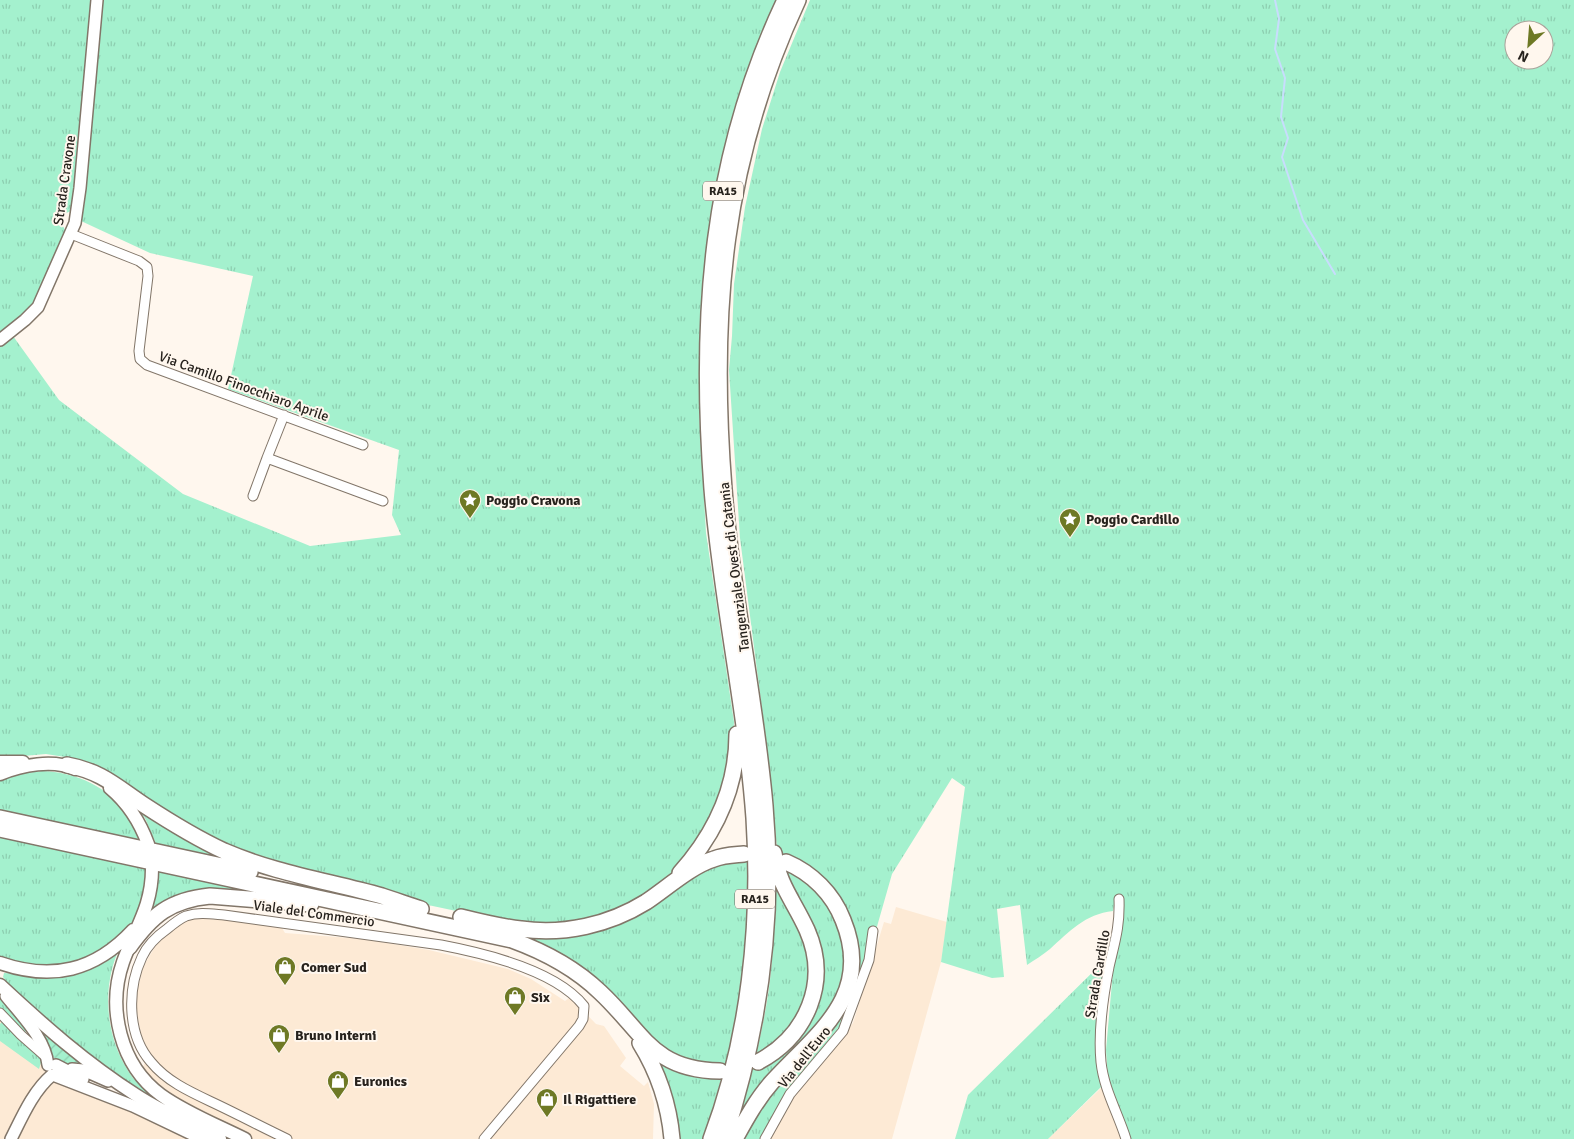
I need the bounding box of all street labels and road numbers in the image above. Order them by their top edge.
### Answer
street label: Strada Cravone [50,134,79,226]
road number: RA15 [703,182,743,200]
street label: Via Camillo Finocchiaro Aprile [156,348,331,425]
street label: Tangenziale Ovest di Catania [716,481,753,653]
road number: RA15 [735,890,775,909]
street label: Viale del Commercio [252,897,376,930]
street label: Strada Cardillo [1081,929,1114,1020]
street label: Via dell'Euro [774,1023,834,1092]

